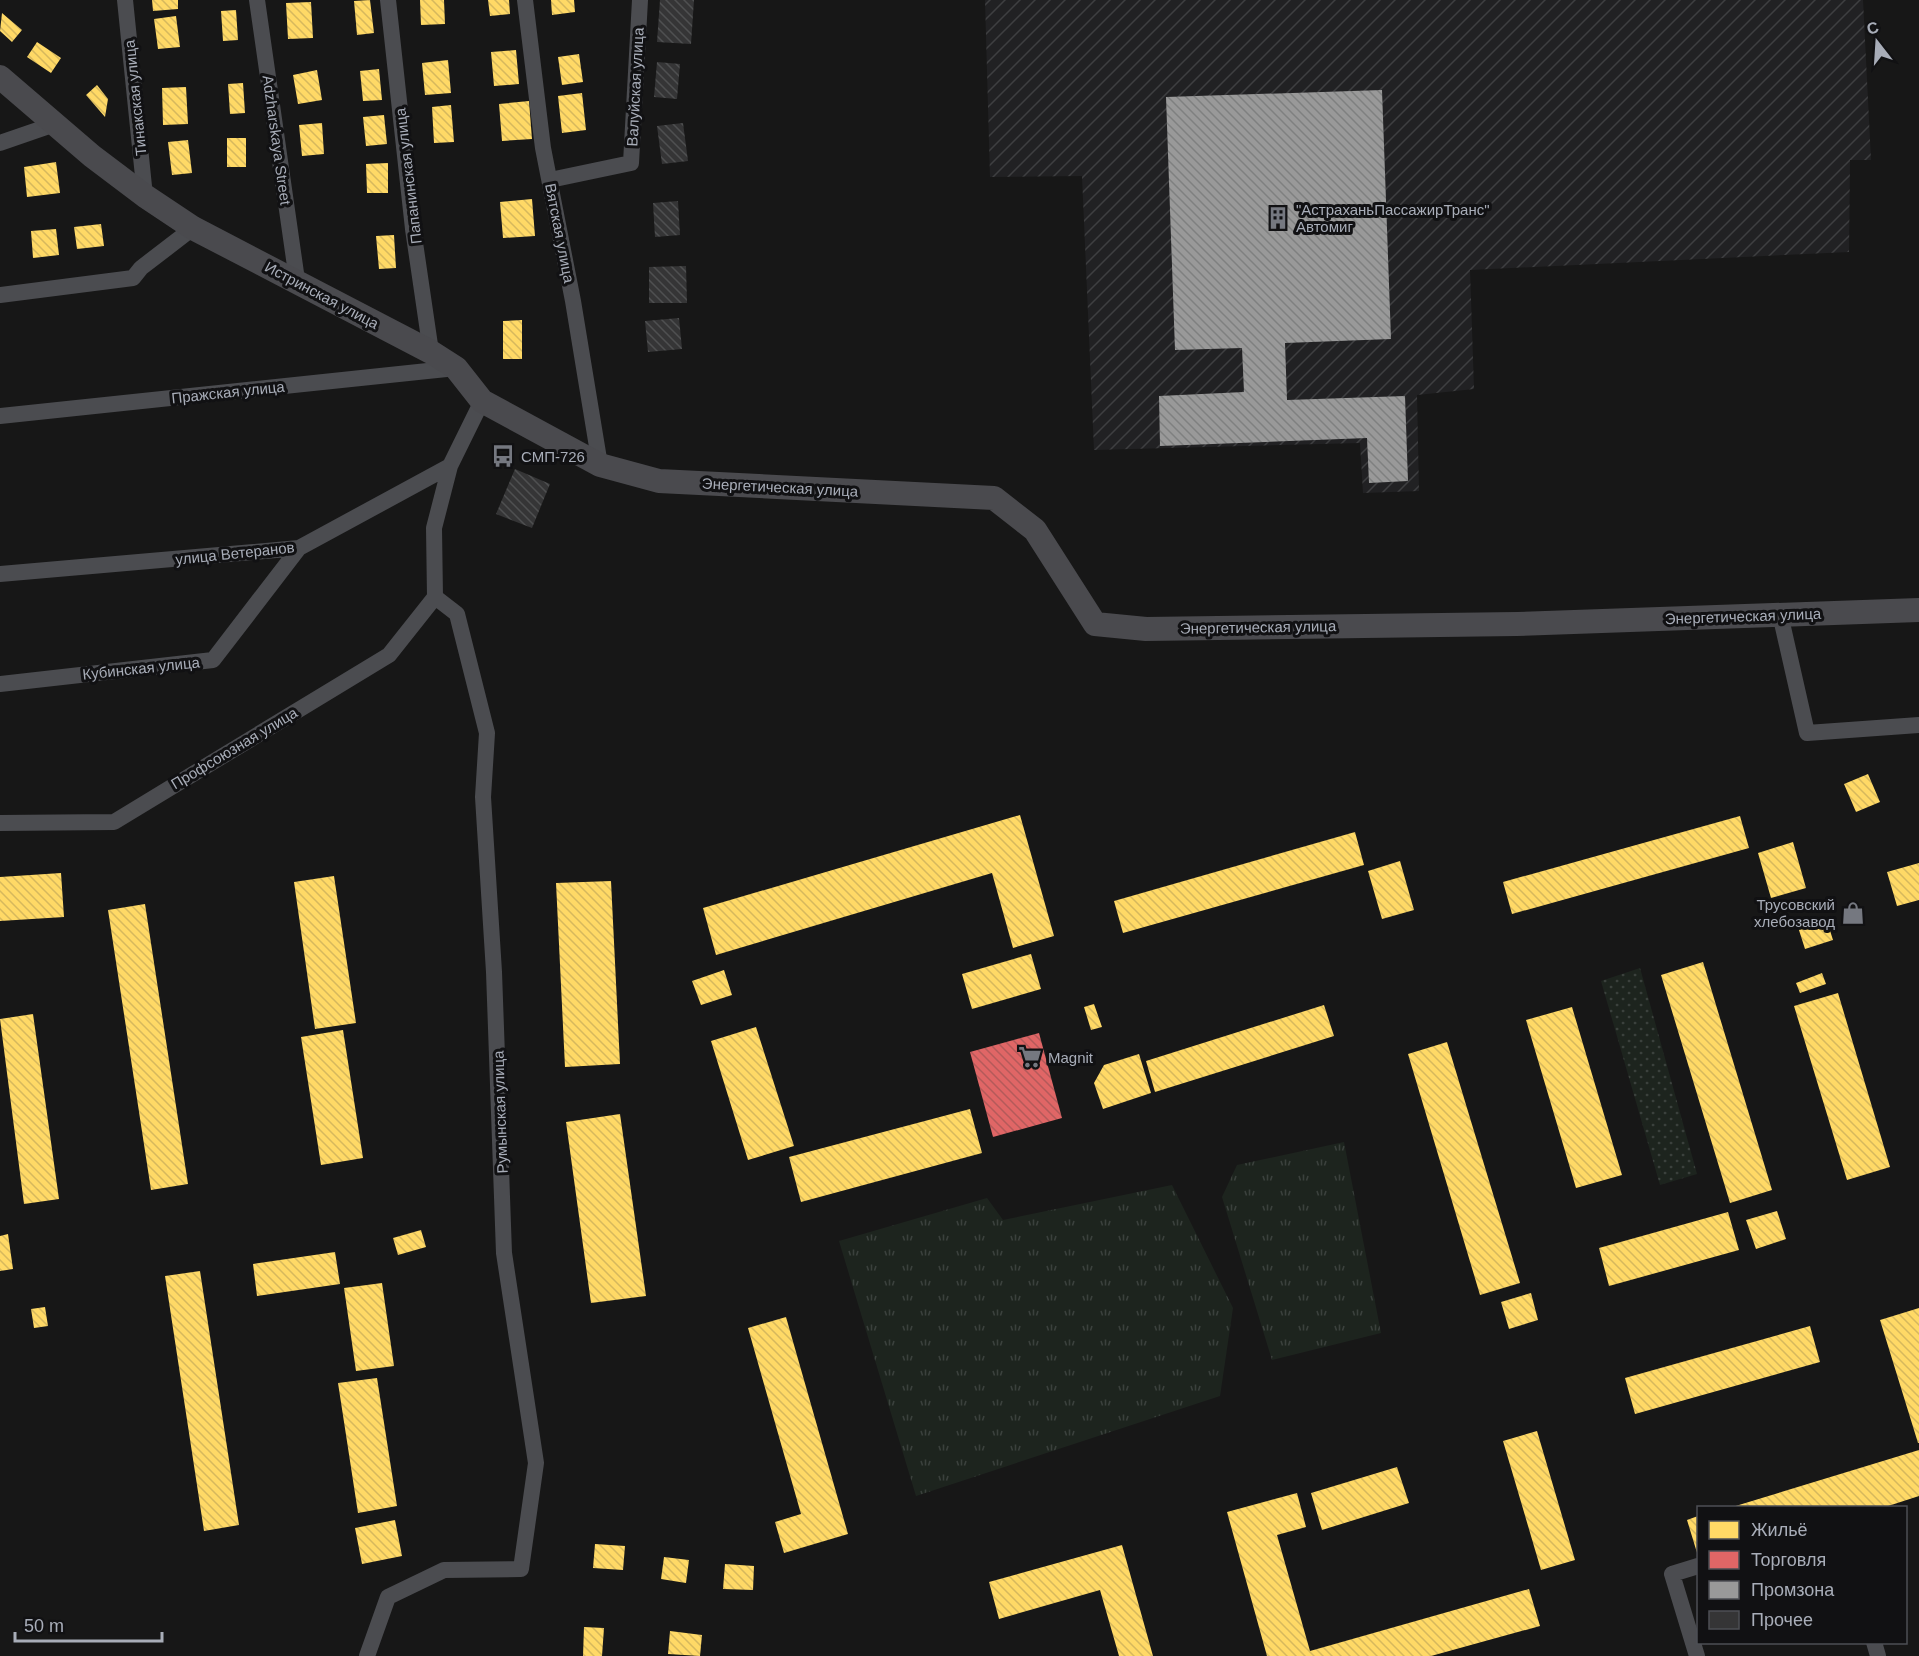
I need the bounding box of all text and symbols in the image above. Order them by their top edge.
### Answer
north arrow [1847,12,1907,72]
text: С [1865,18,1881,38]
street label: Валуйская улица [623,26,647,147]
street label: Тинакская улица [120,39,150,157]
street label: Adzharskaya Street [259,74,295,207]
street label: Папанинская улица [391,106,425,245]
street label: Вятская улица [542,182,578,285]
place label: "АстраханьПассажирТранс" Автомиг [1296,201,1490,235]
building icon: "АстраханьПассажирТранс" Автомиг [1265,205,1291,231]
street label: Истринская улица [262,258,382,332]
street label: Пражская улица [171,378,286,406]
bus stop icon: СМП-726 [490,443,516,469]
place label: СМП-726 [521,448,585,465]
street label: Энергетическая улица [701,474,859,500]
street label: улица Ветеранов [175,538,295,568]
street label: Энергетическая улица [1665,605,1822,627]
street label: Энергетическая улица [1180,617,1337,637]
street label: Кубинская улица [81,653,201,683]
street label: Профсоюзная улица [168,703,301,792]
place label: Трусовский хлебозавод [1754,896,1835,930]
shop icon: Трусовский хлебозавод [1840,900,1866,926]
supermarket icon: Magnit [1017,1044,1043,1070]
place label: Magnit [1048,1049,1094,1066]
street label: Румынская улица [489,1050,511,1174]
legend [1697,1506,1907,1644]
text: Жильё [1751,1520,1808,1540]
text: Торговля [1751,1550,1826,1570]
text: Промзона [1751,1580,1835,1600]
scale bar [15,1605,162,1643]
text: Прочее [1751,1610,1813,1630]
text: 50 m [24,1616,64,1636]

